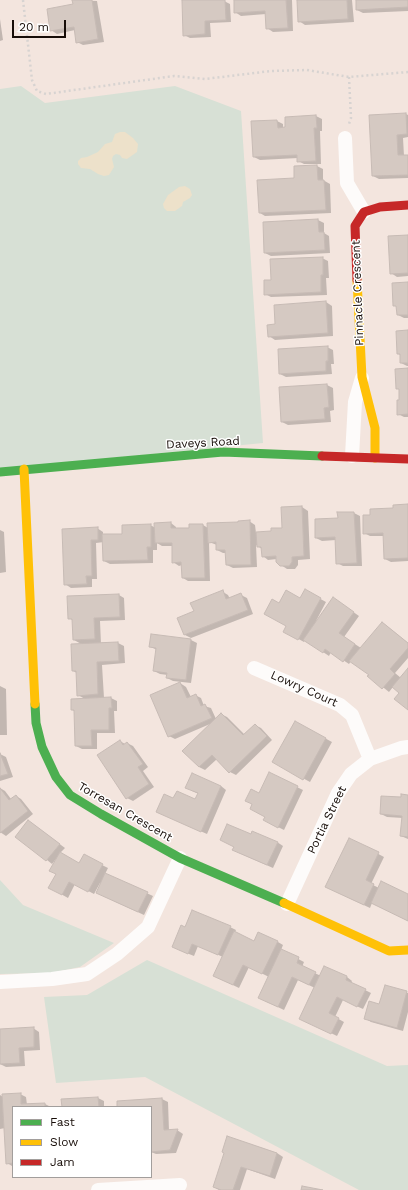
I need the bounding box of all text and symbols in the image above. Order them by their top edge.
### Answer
scale bar [14,12,68,38]
text: 20 m [19,20,49,34]
street label: Pinnacle Crescent [349,240,367,346]
street label: Daveys Road [166,434,240,452]
street label: Lowry Court [268,668,340,710]
street label: Torresan Crescent [75,779,175,845]
street label: Portia Street [304,784,350,856]
legend [12,1106,152,1178]
text: Fast [50,1115,75,1129]
text: Slow [50,1135,78,1149]
text: Jam [50,1155,75,1169]

